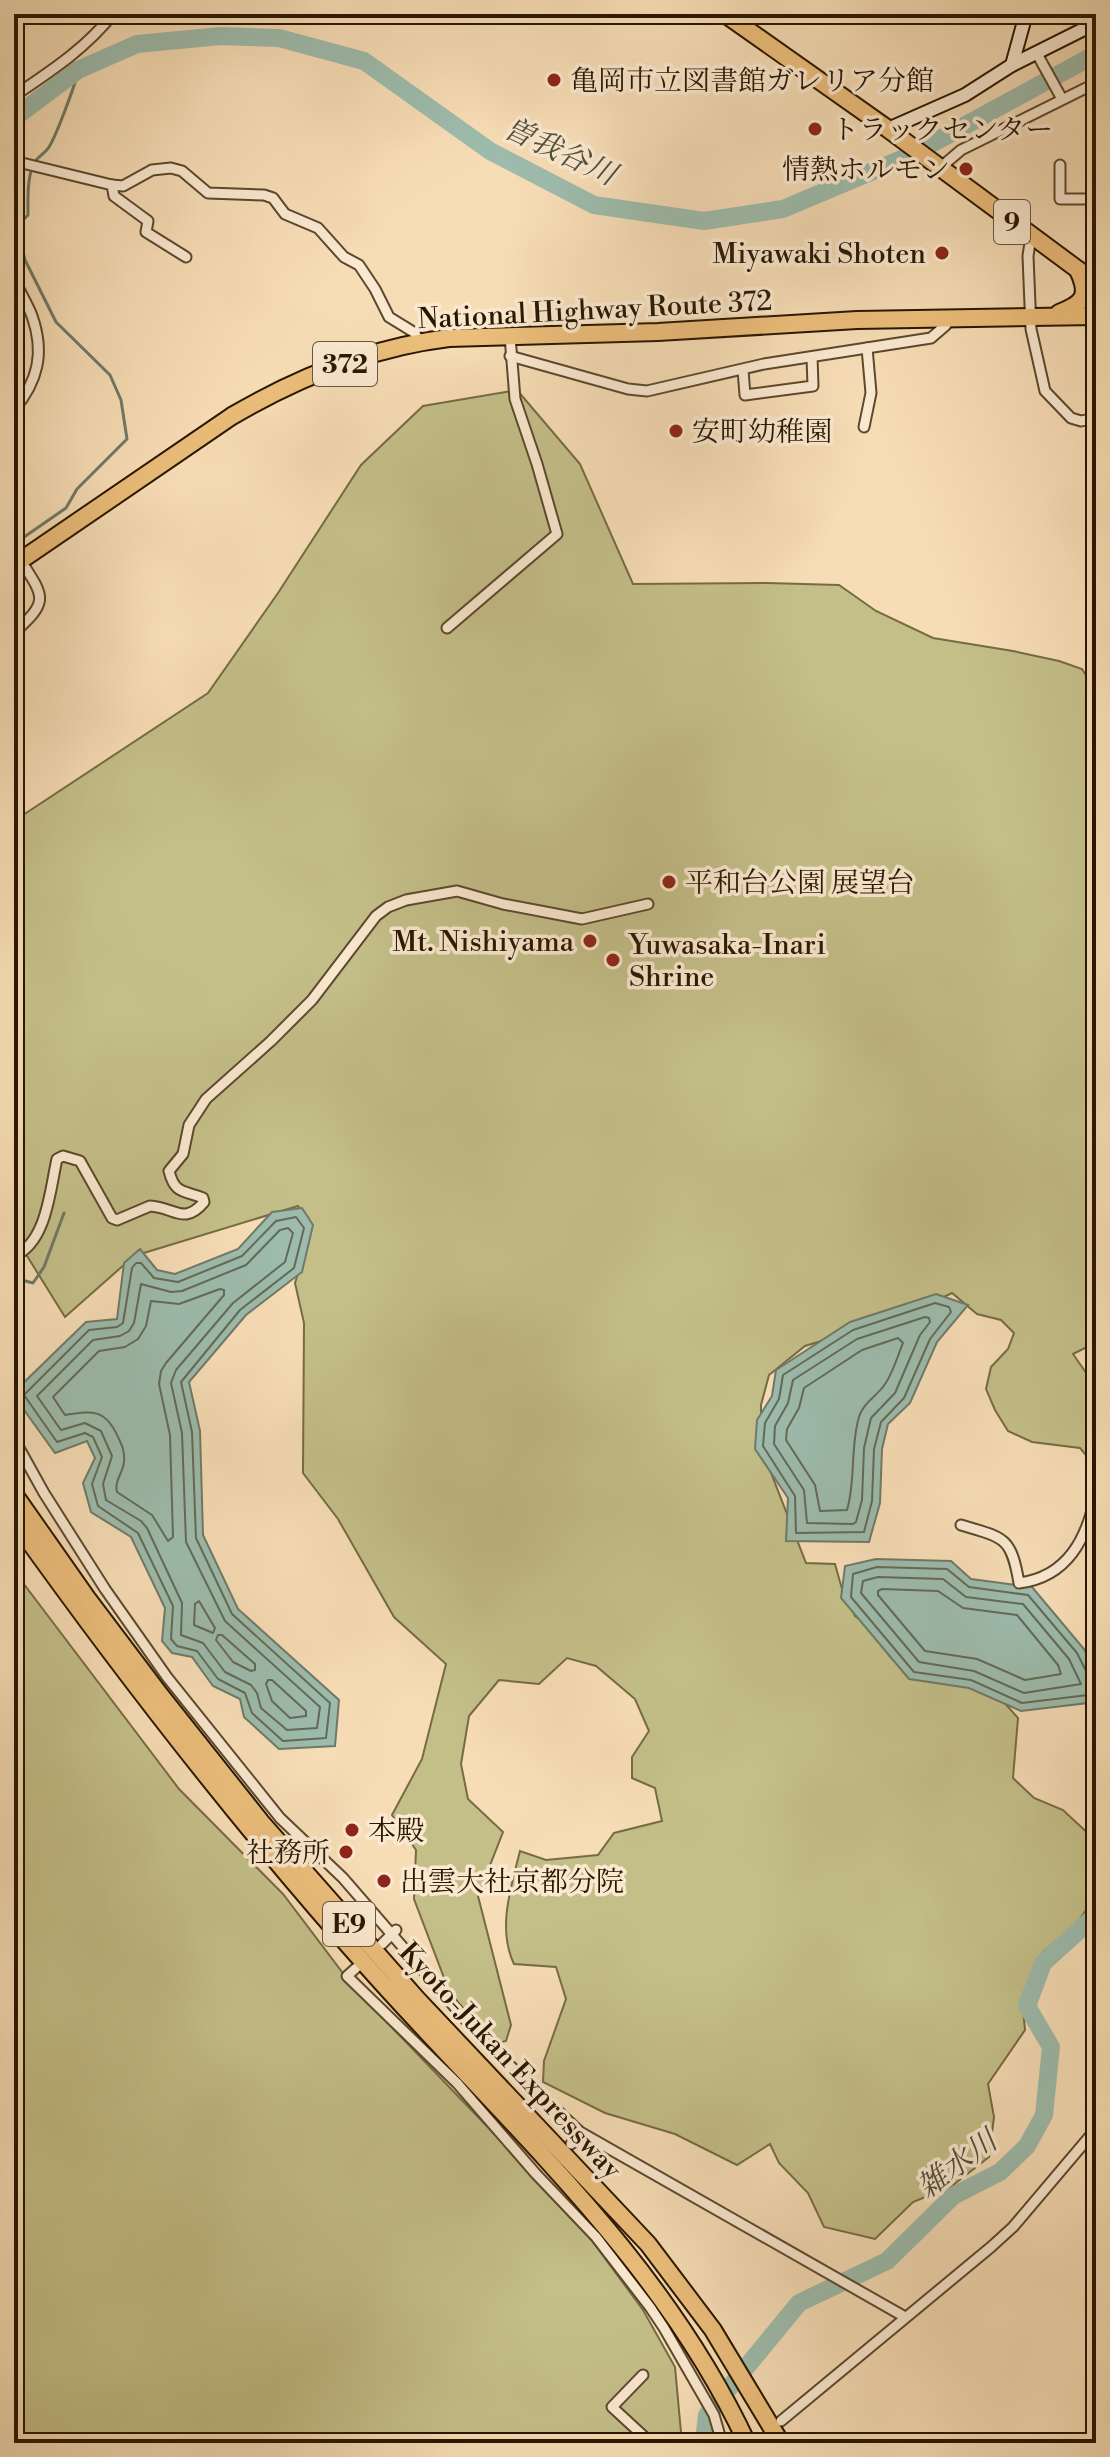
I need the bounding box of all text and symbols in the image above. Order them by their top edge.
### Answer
place label: 亀岡市立図書館ガレリア分館 [570,64,934,99]
marker: 亀岡市立図書館ガレリア分館 [545,71,563,89]
water label: 曽我谷川 [497,109,625,196]
place label: トラックセンター [831,113,1053,148]
marker: トラックセンター [806,120,824,138]
place label: 情熱ホルモン [782,153,950,188]
marker: 情熱ホルモン [957,160,975,178]
road number: 9 [994,200,1030,244]
place label: Miyawaki Shoten [712,237,926,272]
marker: Miyawaki Shoten [933,244,951,262]
street label: National Highway Route 372 [417,284,773,337]
road number: 372 [313,342,377,386]
place label: 安町幼稚園 [692,415,832,450]
marker: 安町幼稚園 [667,422,685,440]
place label: 平和台公園 展望台 [685,866,915,901]
marker: 平和台公園 展望台 [660,873,678,891]
place label: Mt. Nishiyama [393,925,575,960]
place label: Yuwasaka-Inari Shrine [627,928,826,995]
marker: Mt. Nishiyama [581,932,599,950]
marker: Yuwasaka-Inari Shrine [604,951,622,969]
place label: 本殿 [368,1814,424,1849]
marker: 本殿 [343,1821,361,1839]
place label: 社務所 [246,1836,330,1871]
marker: 社務所 [337,1843,355,1861]
place label: 出雲大社京都分院 [400,1865,624,1900]
marker: 出雲大社京都分院 [375,1872,393,1890]
road number: E9 [323,1902,375,1946]
street label: Kyoto-Jukan Expressway [391,1935,629,2187]
water label: 雑水川 [910,2121,1007,2207]

